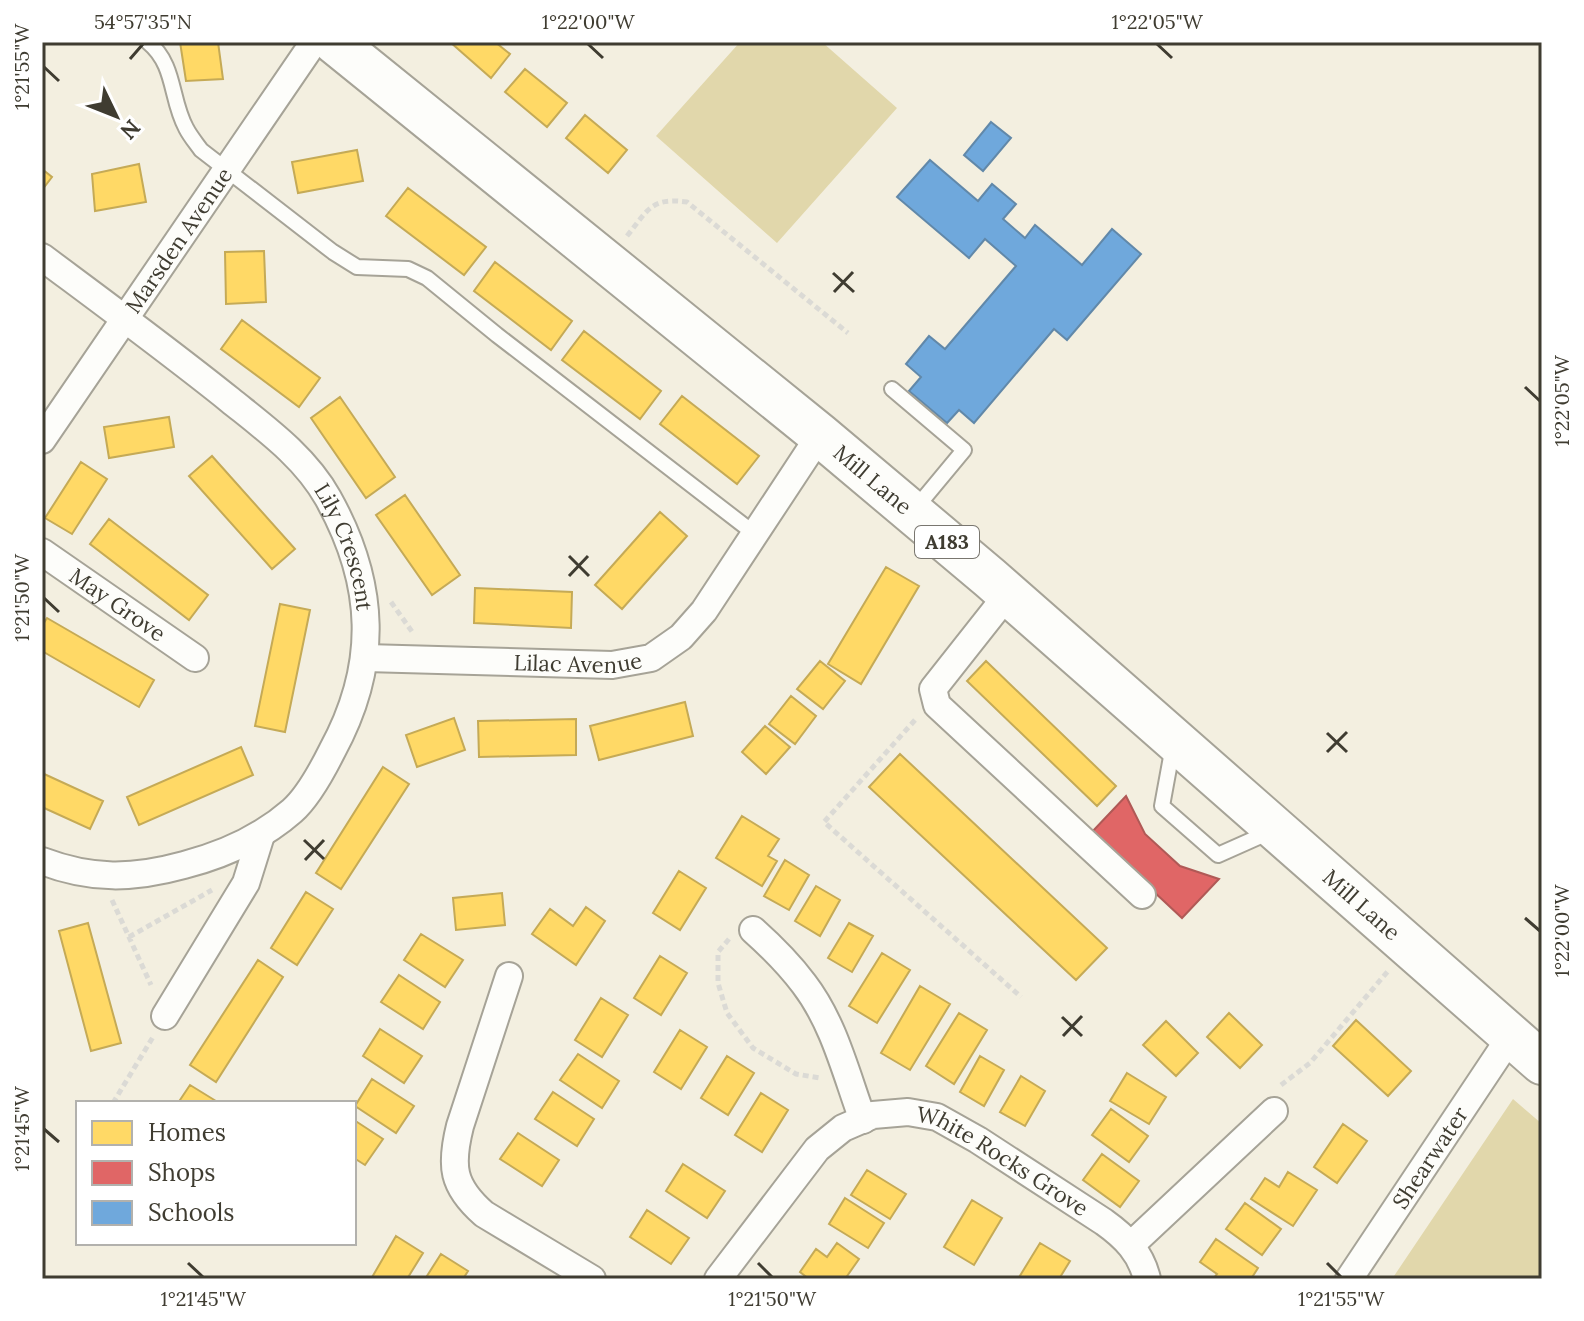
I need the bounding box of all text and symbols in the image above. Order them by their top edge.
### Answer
text: 54°57'35"N [94,9,192,34]
text: 1°22'00"W [542,9,635,34]
text: 1°22'05"W [1111,9,1204,34]
text: 1°21'55"W [9,23,34,110]
north arrow [76,76,156,156]
text: N [115,114,147,145]
street label: Marsden Avenue [119,162,238,318]
text: 1°22'05"W [1549,354,1574,447]
street label: Mill Lane [828,438,918,520]
street label: Lily Crescent [308,478,379,613]
road number: A183 [915,526,979,558]
text: 1°21'50"W [9,553,34,642]
street label: May Grove [64,561,171,647]
street label: Lilac Avenue [513,646,644,679]
street label: Mill Lane [1317,863,1406,946]
text: 1°22'00"W [1549,884,1574,977]
text: 1°21'45"W [9,1085,34,1172]
street label: White Rocks Grove [915,1100,1094,1222]
legend [76,1101,356,1245]
street label: Shearwater [1386,1101,1474,1214]
text: Homes [148,1117,226,1148]
text: Shops [148,1157,215,1188]
text: Schools [148,1197,234,1228]
text: 1°21'45"W [160,1286,247,1311]
text: 1°21'50"W [728,1286,817,1311]
text: 1°21'55"W [1298,1286,1385,1311]

